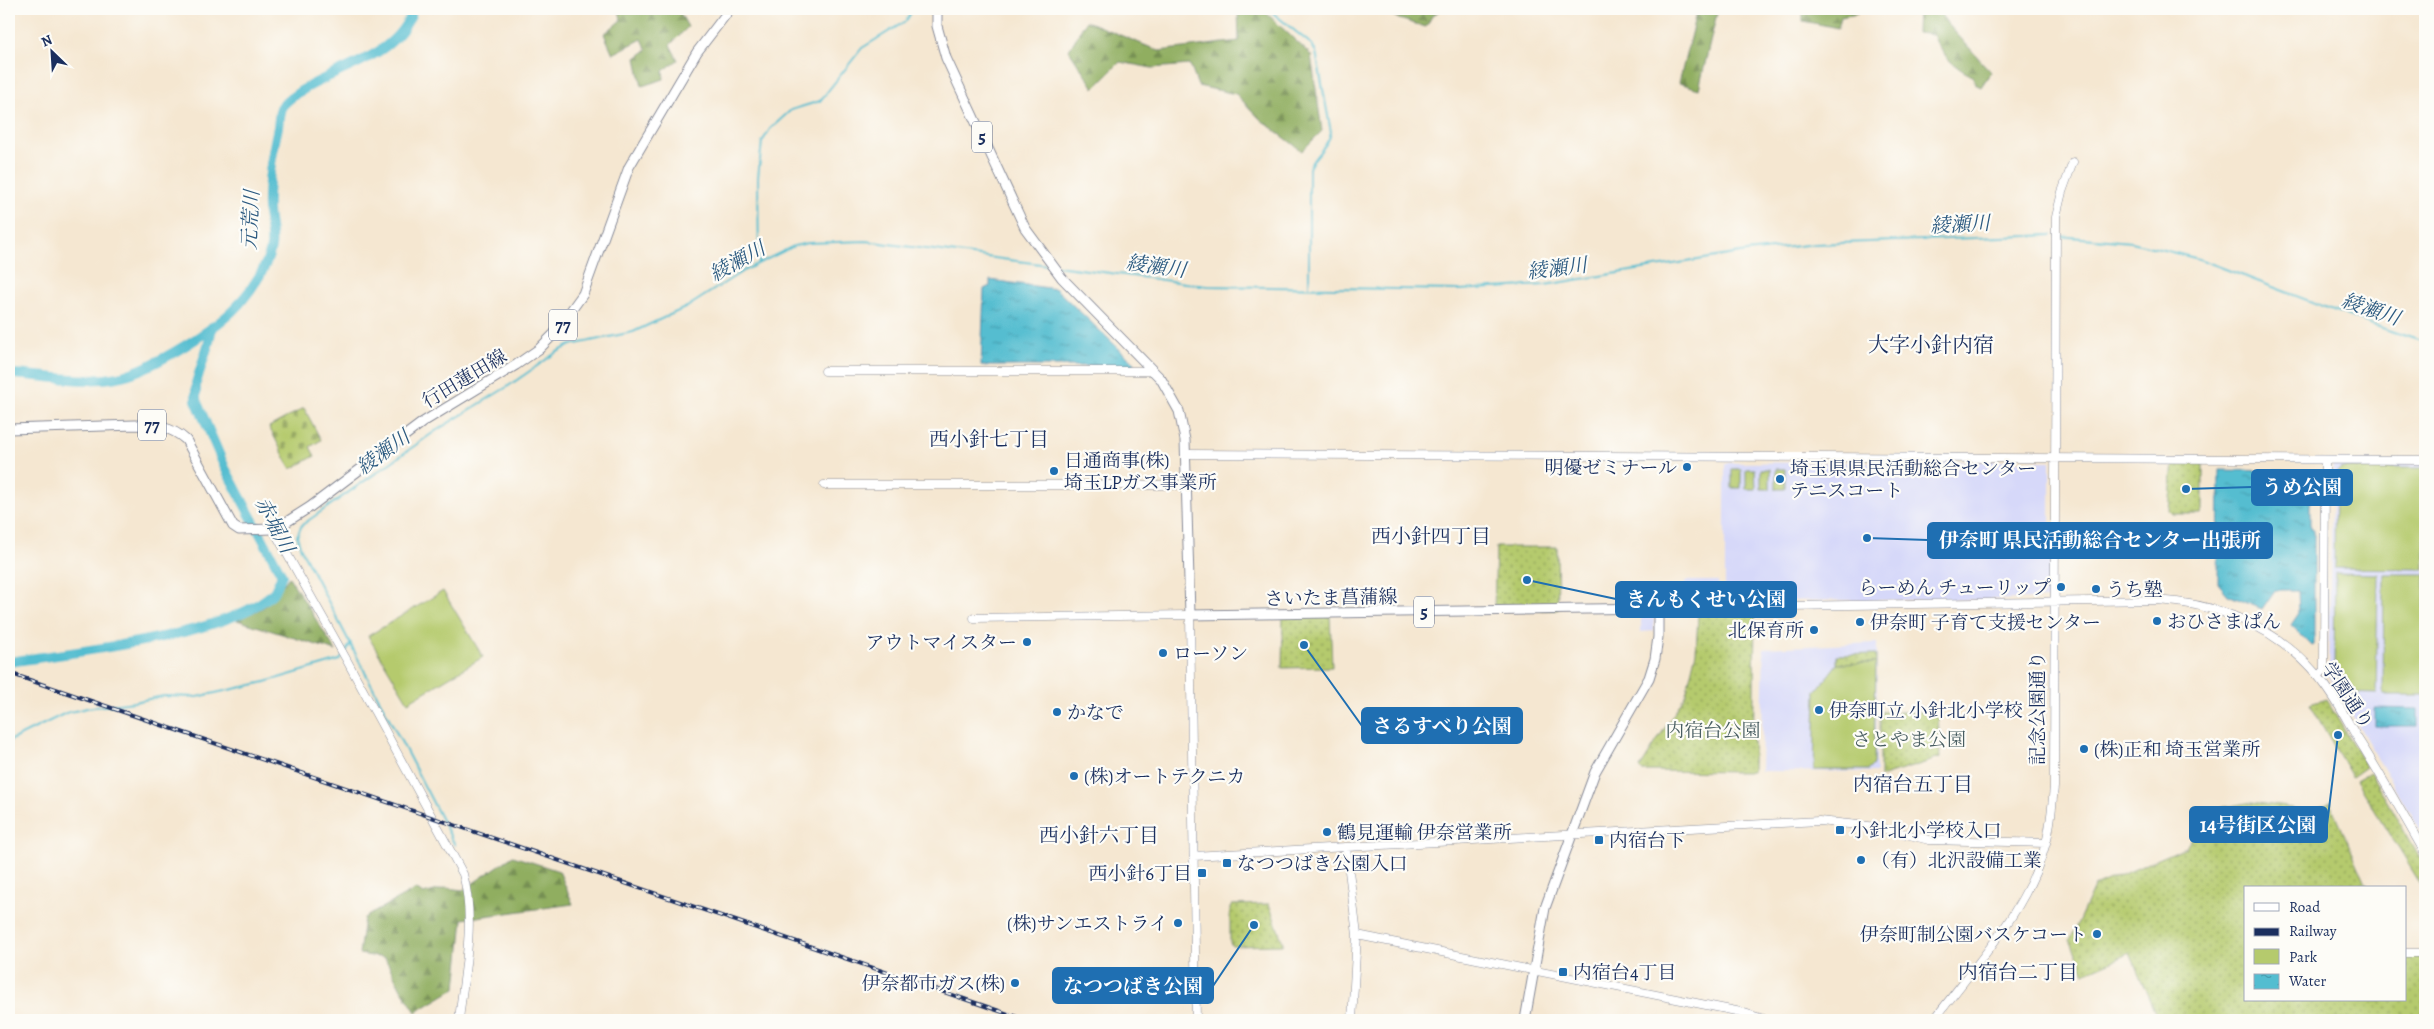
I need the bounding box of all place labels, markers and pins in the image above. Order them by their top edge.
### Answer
place label: 日通商事(株) 埼玉LPガス事業所 [1064,448,1217,496]
place label: 明優ゼミナール [1544,455,1677,481]
place label: 埼玉県県民活動総合センター テニスコート [1790,456,2036,504]
marker: 明優ゼミナール [1681,461,1693,473]
marker: 日通商事(株) 埼玉LPガス事業所 [1048,465,1060,477]
callout: うめ公園 [2252,470,2352,505]
marker: 埼玉県県民活動総合センター テニスコート [1774,473,1786,485]
callout: 伊奈町 県民活動総合センター出張所 [1928,523,2272,558]
place label: らーめん チューリップ [1859,575,2051,601]
place label: うち塾 [2106,577,2163,603]
marker: らーめん チューリップ [2055,581,2067,593]
callout: きんもくせい公園 [1616,582,1796,617]
marker: うち塾 [2090,583,2102,595]
place label: おひさまぱん [2167,609,2281,635]
place label: 伊奈町 子育て支援センター [1870,610,2101,636]
marker: おひさまぱん [2151,615,2163,627]
marker: 伊奈町 子育て支援センター [1854,616,1866,628]
place label: 北保育所 [1728,618,1804,644]
marker: 北保育所 [1808,624,1820,636]
place label: アウトマイスター [866,630,1017,656]
marker: アウトマイスター [1021,636,1033,648]
place label: ローソン [1173,641,1248,667]
marker: ローソン [1157,647,1169,659]
place label: 伊奈町立 小針北小学校 [1829,698,2023,724]
place label: かなで [1067,700,1124,726]
marker: 伊奈町立 小針北小学校 [1813,704,1825,716]
marker: かなで [1051,706,1063,718]
callout: さるすべり公園 [1362,708,1522,743]
place label: (株)正和 埼玉営業所 [2094,737,2260,763]
marker: (株)正和 埼玉営業所 [2078,743,2090,755]
place label: (株)オートテクニカ [1084,764,1245,790]
marker: (株)オートテクニカ [1068,770,1080,782]
callout: 14号街区公園 [2190,807,2327,842]
place label: 小針北小学校入口 [1850,818,2002,844]
place label: 鶴見運輸 伊奈営業所 [1337,820,1512,846]
marker: 小針北小学校入口 [1834,824,1846,836]
marker: 鶴見運輸 伊奈営業所 [1321,826,1333,838]
place label: 内宿台下 [1609,828,1685,854]
marker: 内宿台下 [1593,834,1605,846]
place label: （有）北沢設備工業 [1871,848,2042,874]
place label: なつつばき公園入口 [1237,851,1408,877]
marker: （有）北沢設備工業 [1855,854,1867,866]
marker: なつつばき公園入口 [1221,857,1233,869]
place label: 西小針6丁目 [1088,861,1192,887]
marker: 西小針6丁目 [1196,867,1208,879]
place label: (株)サンエストライ [1007,911,1168,937]
marker: (株)サンエストライ [1172,917,1184,929]
place label: 伊奈町制公園バスケコート [1860,922,2087,948]
marker: 伊奈町制公園バスケコート [2091,928,2103,940]
place label: 内宿台4丁目 [1573,960,1677,986]
marker: 内宿台4丁目 [1557,966,1569,978]
callout: なつつばき公園 [1053,968,1213,1003]
place label: 伊奈都市ガス(株) [862,971,1005,997]
marker: 伊奈都市ガス(株) [1009,977,1021,989]

